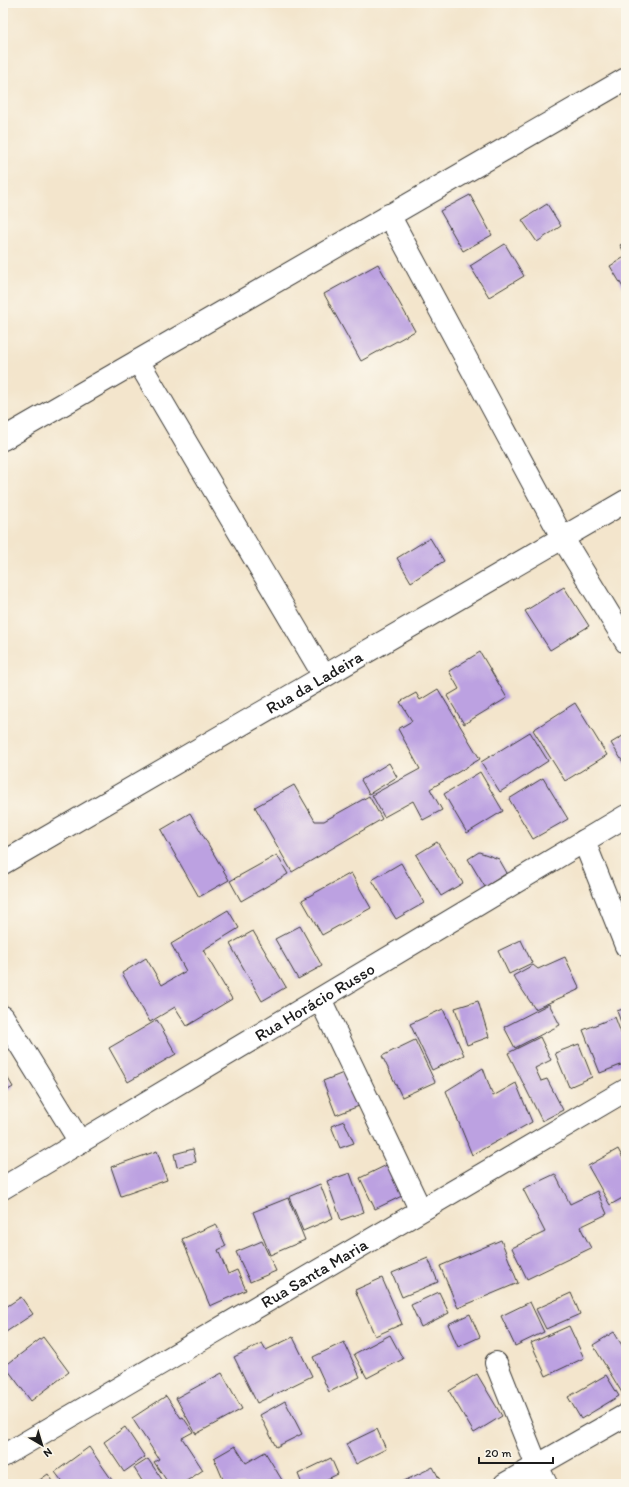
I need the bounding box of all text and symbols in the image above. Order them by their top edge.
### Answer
street label: Rua da Ladeira [262,646,366,718]
street label: Rua Horácio Russo [251,958,378,1045]
street label: Rua Santa Maria [257,1234,371,1312]
north arrow [22,1425,62,1465]
scale bar [479,1439,553,1465]
text: N [41,1445,55,1460]
text: 20 m [485,1446,512,1460]

